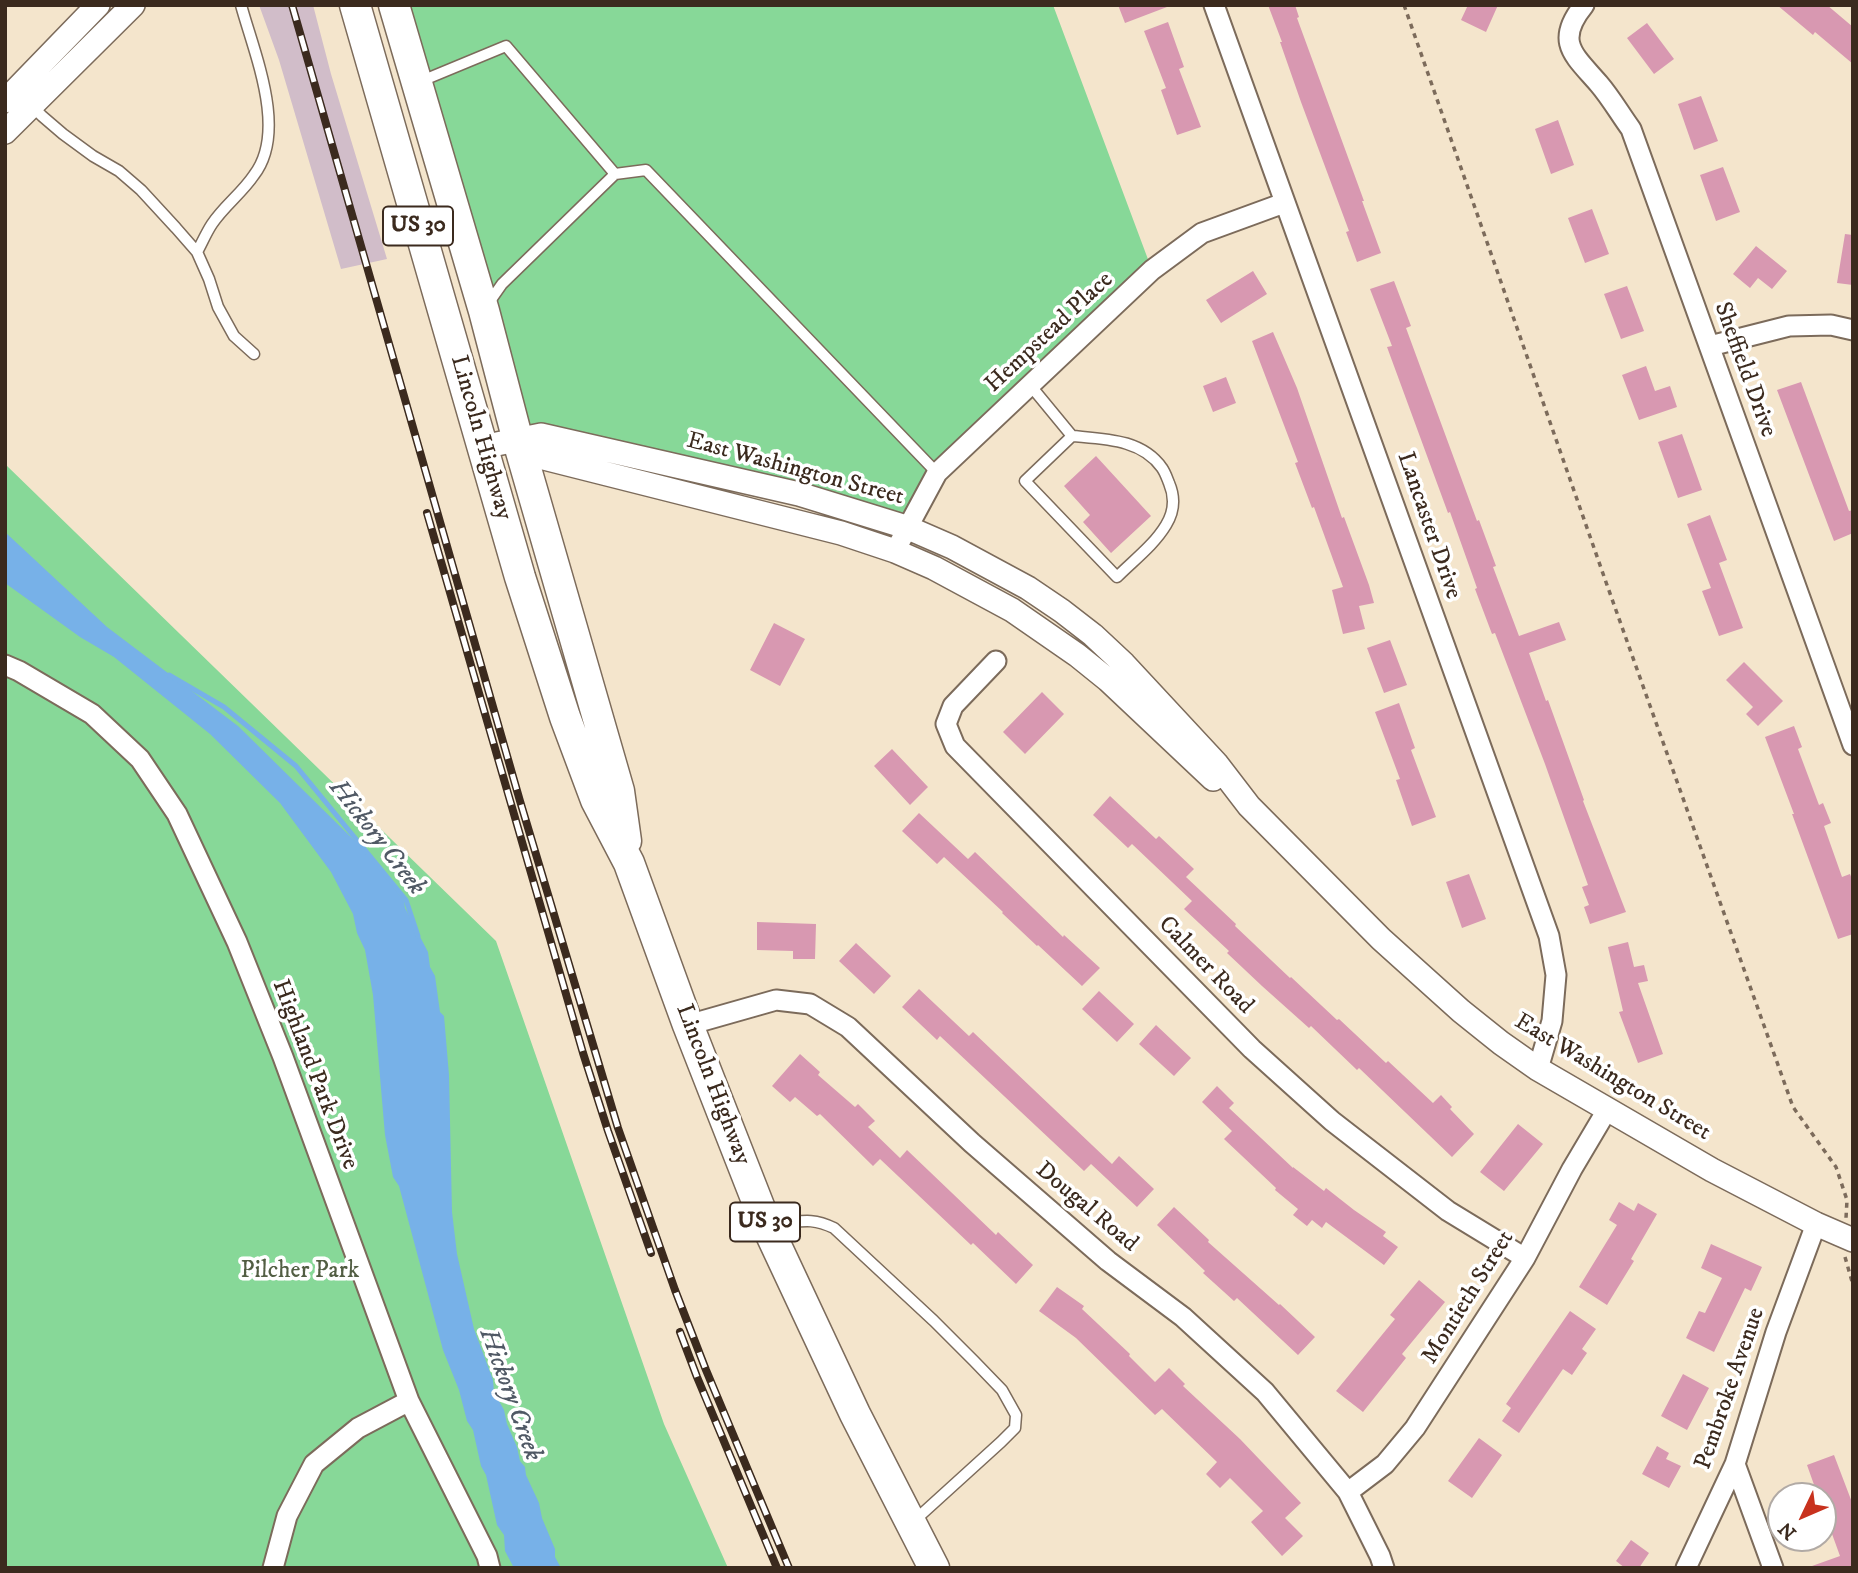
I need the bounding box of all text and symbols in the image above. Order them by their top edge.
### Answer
road number: US 30 [383,206,453,246]
street label: Hempstead Place [980,266,1120,400]
street label: Sheffield Drive [1706,299,1782,441]
street label: Lincoln Highway [443,352,517,524]
street label: East Washington Street [683,427,907,513]
street label: Lancaster Drive [1389,449,1467,603]
water label: Hickory Creek [321,774,431,902]
street label: Calmer Road [1151,911,1259,1021]
street label: Highland Park Drive [265,976,363,1174]
street label: Lincoln Highway [668,1000,756,1170]
street label: East Washington Street [1509,1008,1715,1148]
street label: Dougal Road [1029,1157,1143,1259]
road number: US 30 [730,1203,800,1242]
street label: Montieth Street [1417,1226,1521,1370]
park label: Pilcher Park [241,1258,359,1286]
street label: Pembroke Avenue [1690,1304,1772,1474]
water label: Hickory Creek [471,1324,547,1466]
north arrow [1767,1482,1837,1552]
text: N [1774,1517,1802,1544]

